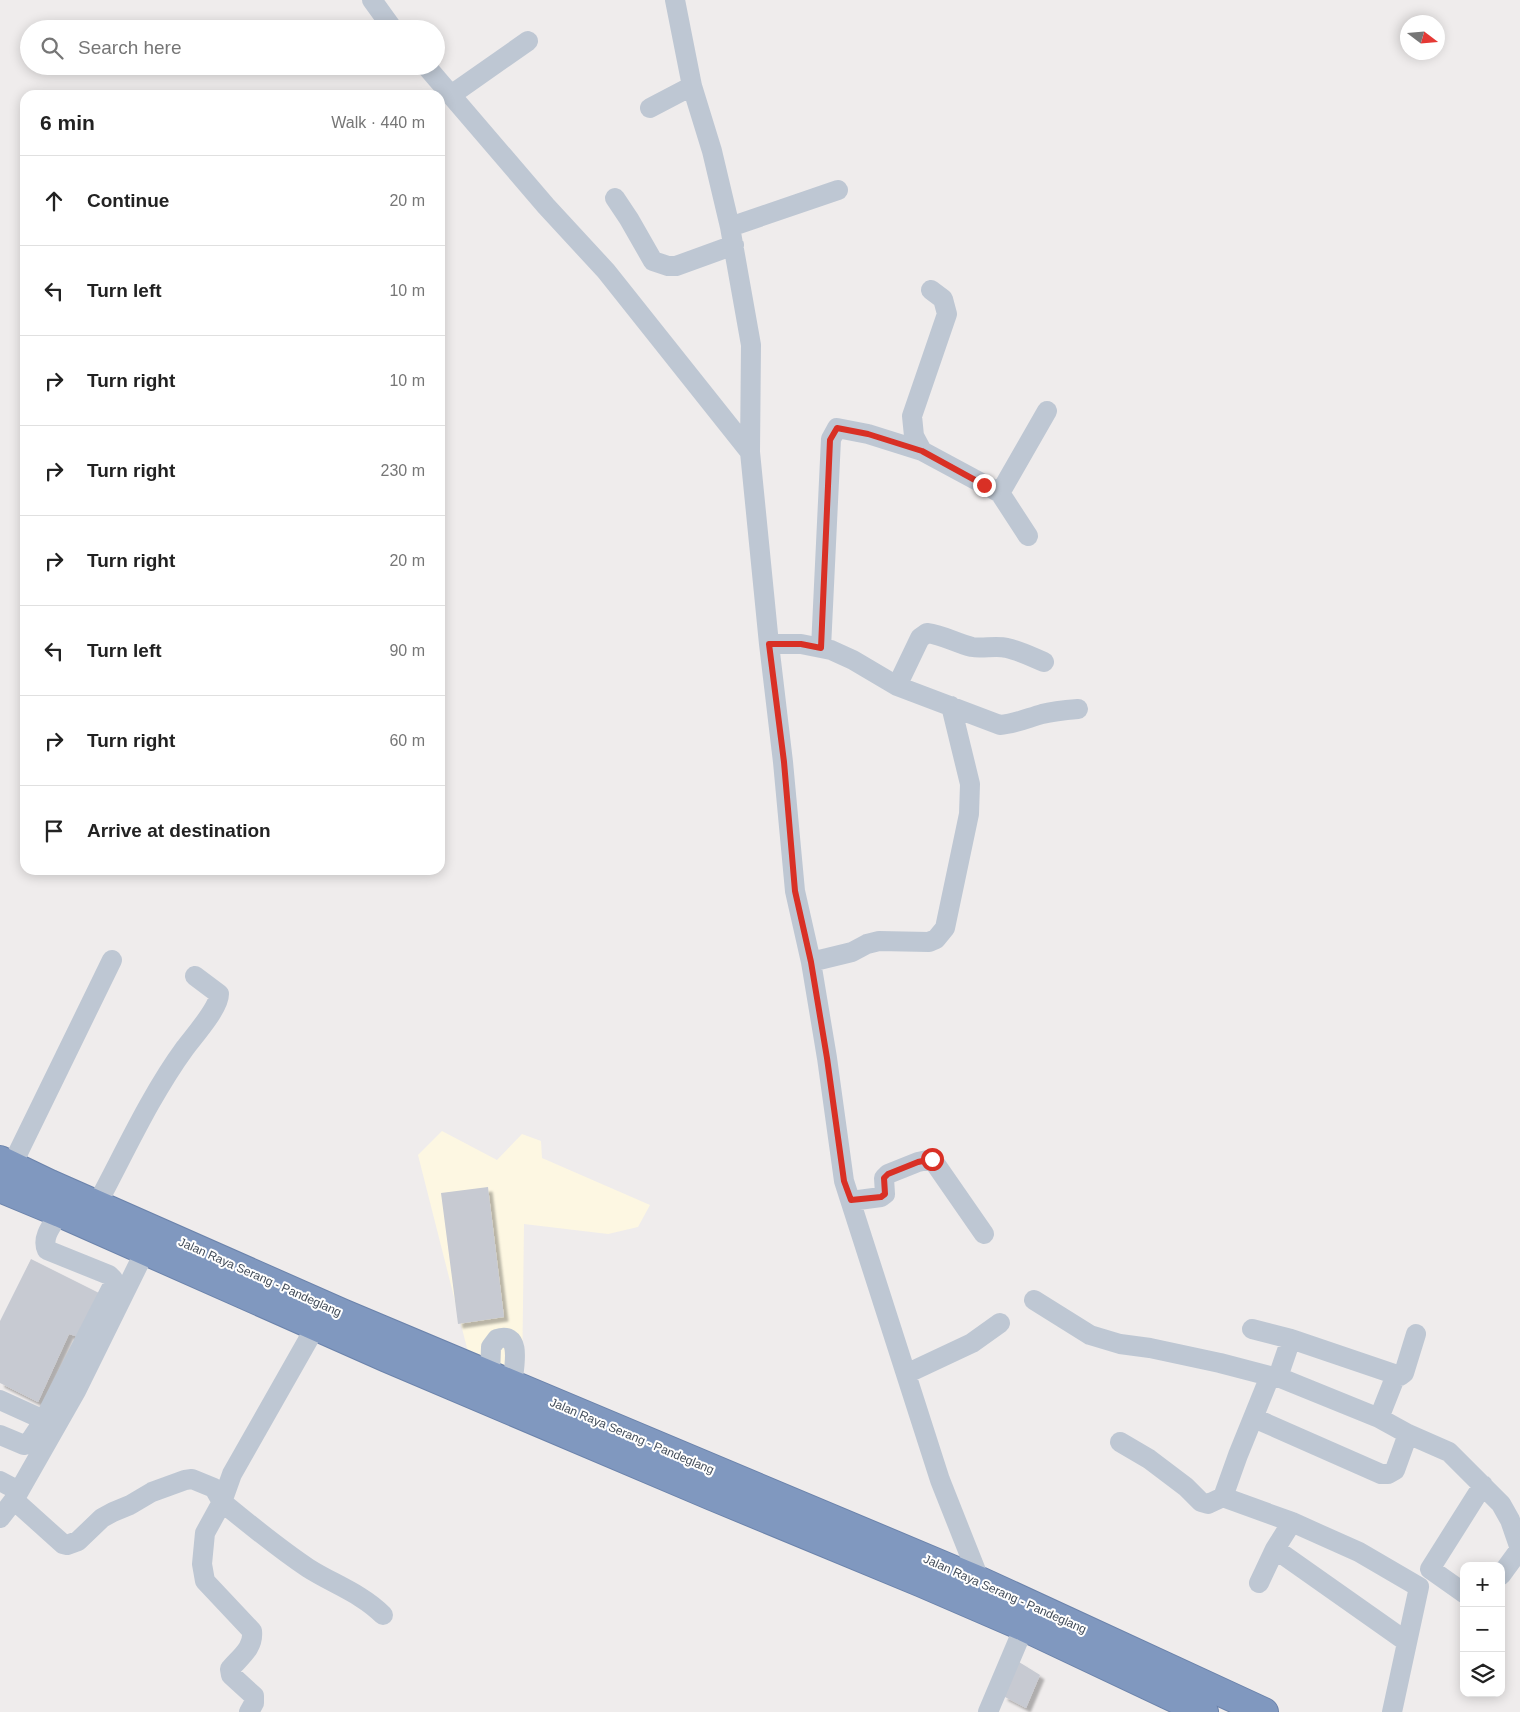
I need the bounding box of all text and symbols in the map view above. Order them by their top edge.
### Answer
north arrow [1400,15,1445,60]
search box [20,20,445,75]
icon: search [38,34,66,62]
text: Search here [78,37,182,58]
text: 6 min [40,111,95,134]
text: Walk · 440 m [331,114,425,131]
icon: ahead [40,187,68,215]
text: Continue [87,190,169,211]
text: 20 m [389,192,425,209]
icon: left [40,277,68,305]
text: Turn left [87,280,162,301]
text: 10 m [389,282,425,299]
icon: right [40,367,68,395]
text: Turn right [87,370,175,391]
text: 10 m [389,372,425,389]
icon: right [40,457,68,485]
text: Turn right [87,460,175,481]
text: 230 m [381,462,425,479]
route end [973,474,996,497]
icon: right [40,547,68,575]
text: Turn right [87,550,175,571]
text: 20 m [389,552,425,569]
icon: left [40,637,68,665]
text: Turn left [87,640,162,661]
text: 90 m [389,642,425,659]
icon: right [40,727,68,755]
text: Turn right [87,730,175,751]
text: 60 m [389,732,425,749]
icon: arrive [40,817,68,845]
text: Arrive at destination [87,820,271,841]
route start [921,1148,944,1171]
street label: Jalan Raya Serang - Pandeglang [176,1235,344,1319]
street label: Jalan Raya Serang - Pandeglang [548,1395,716,1477]
street label: Jalan Raya Serang - Pandeglang [921,1552,1089,1636]
map controls [1460,1562,1505,1697]
button: + [1460,1562,1505,1607]
button: − [1460,1607,1505,1652]
button: layers [1460,1652,1505,1697]

